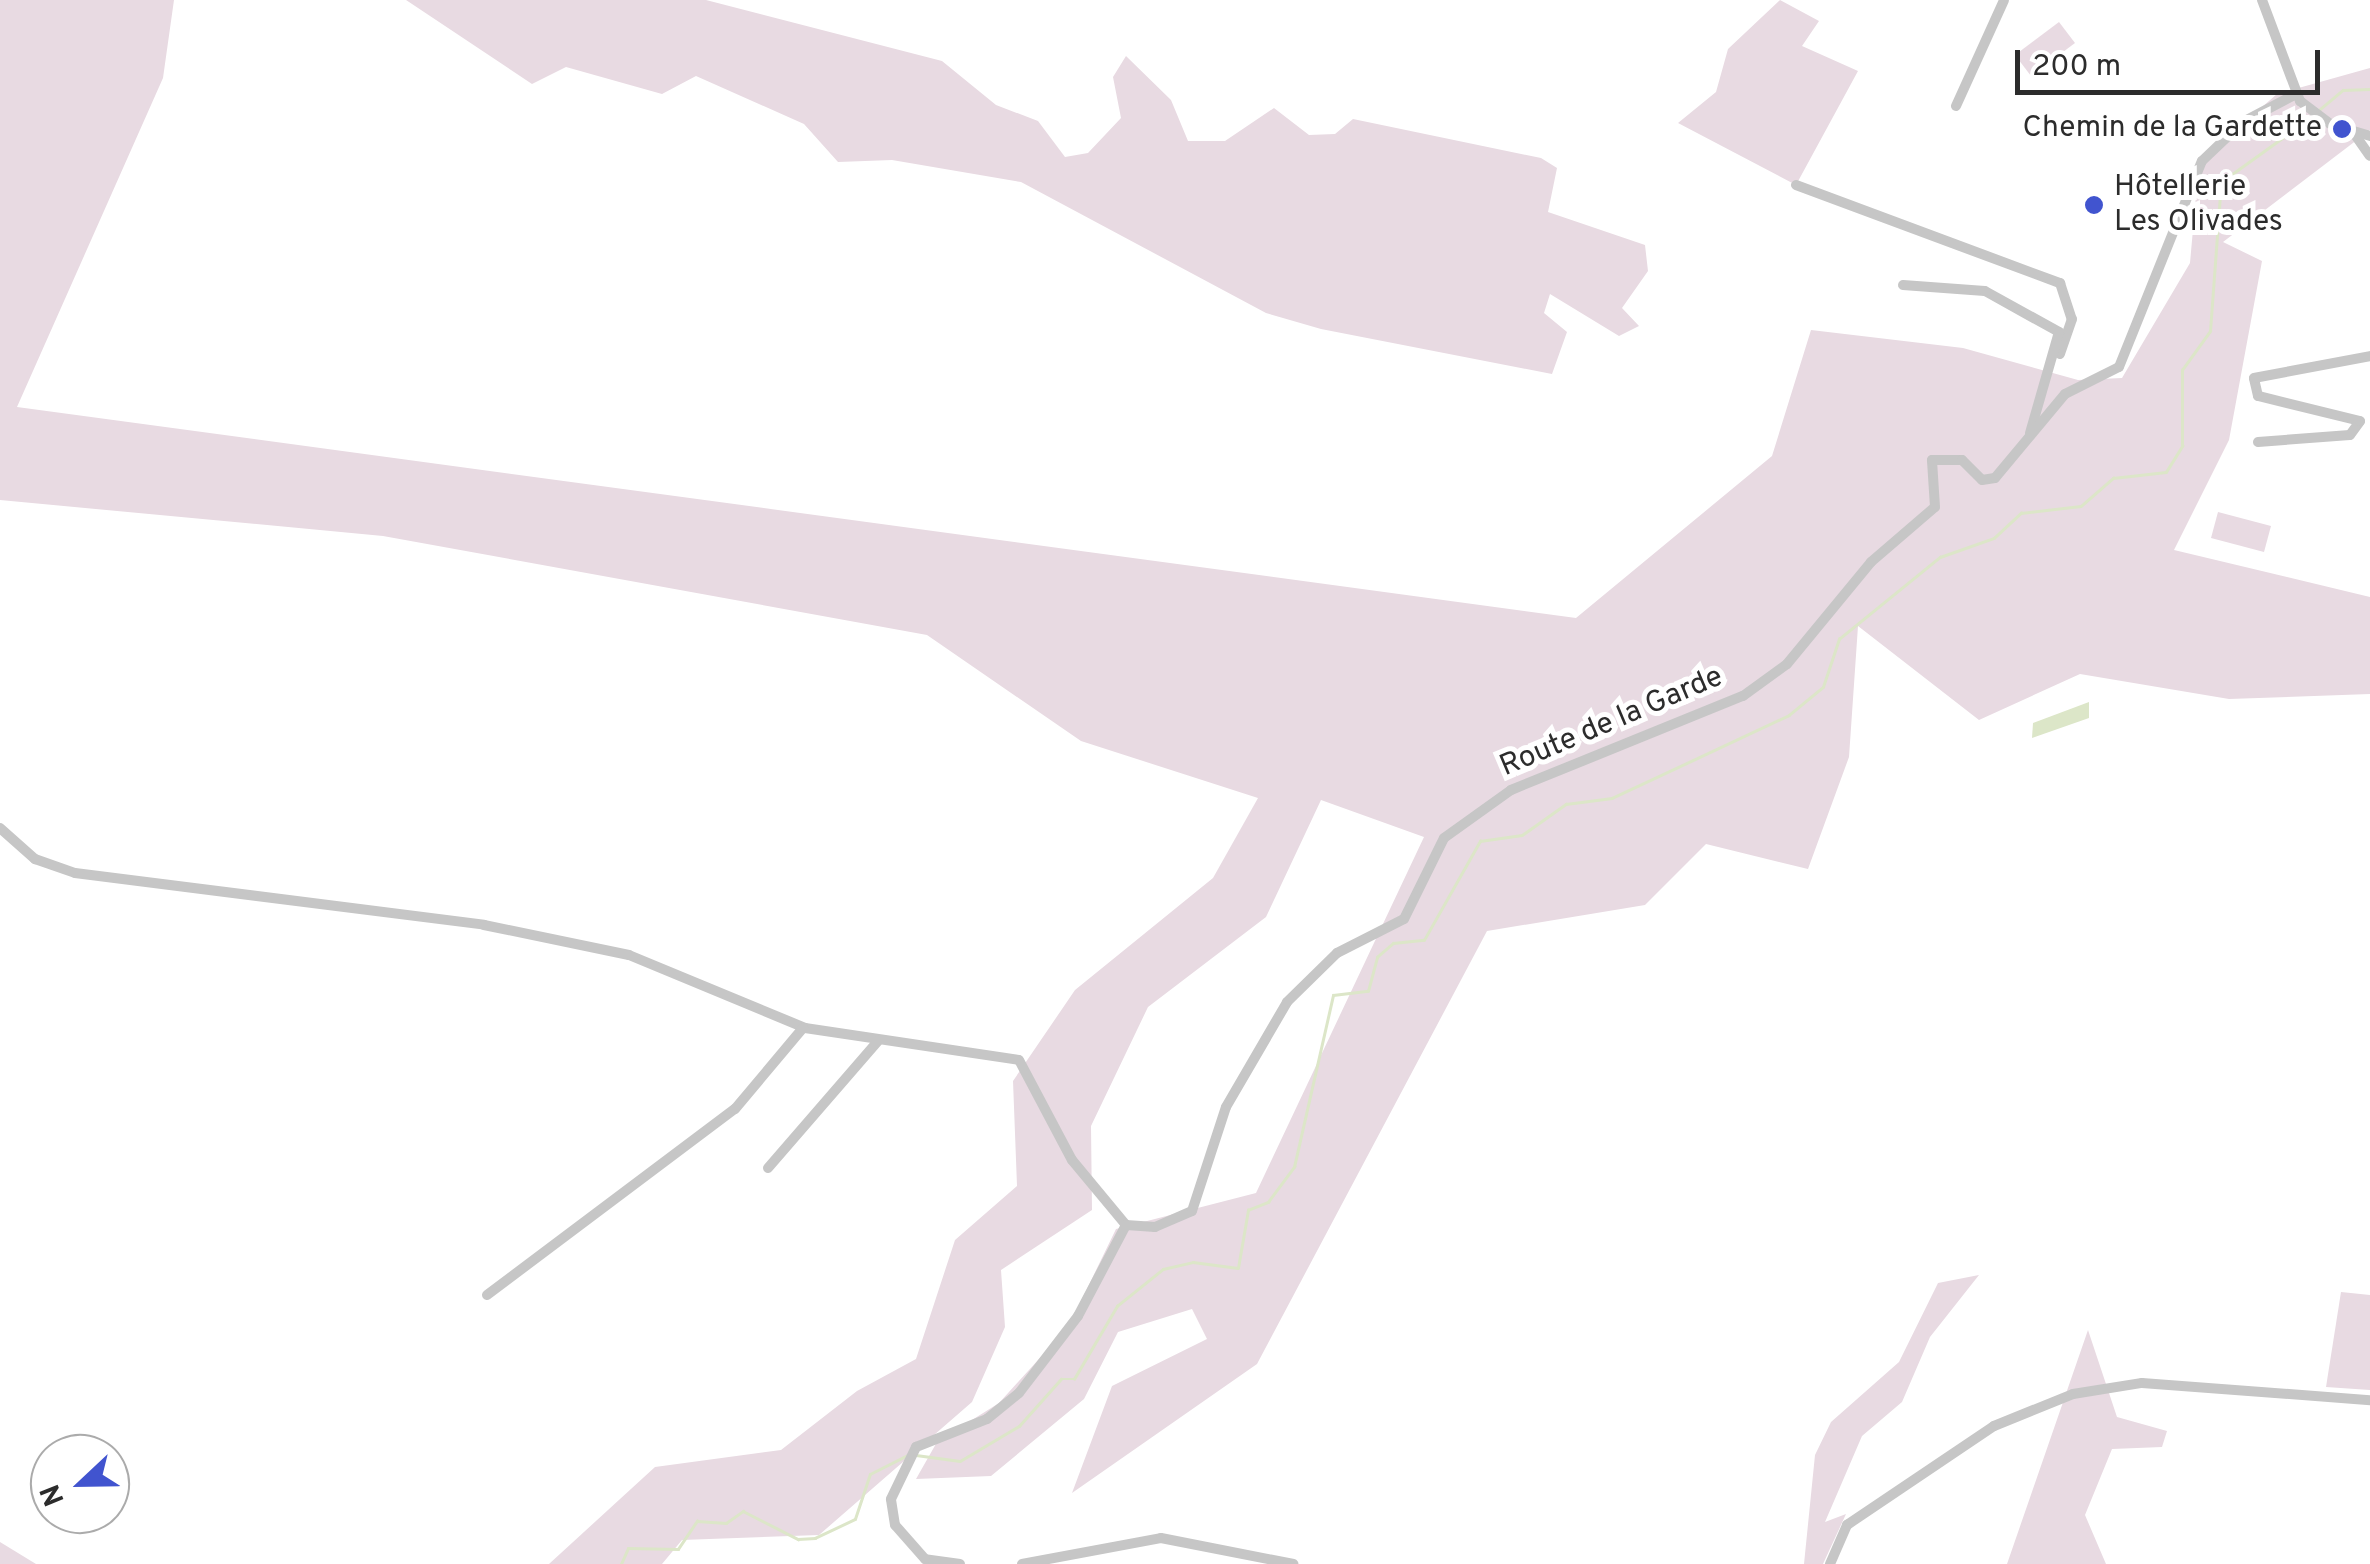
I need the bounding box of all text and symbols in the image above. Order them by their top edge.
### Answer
scale bar [2020,30,2325,92]
text: 200 m [2032,49,2121,86]
place label: Chemin de la Gardette [2023,111,2322,147]
marker: Chemin de la Gardette [2331,118,2353,140]
place label: Hôtellerie Les Olivades [2114,170,2283,240]
marker: Hôtellerie Les Olivades [2083,194,2105,216]
street label: Route de la Garde [1495,660,1729,786]
north arrow [30,1434,130,1534]
text: N [34,1478,74,1511]

